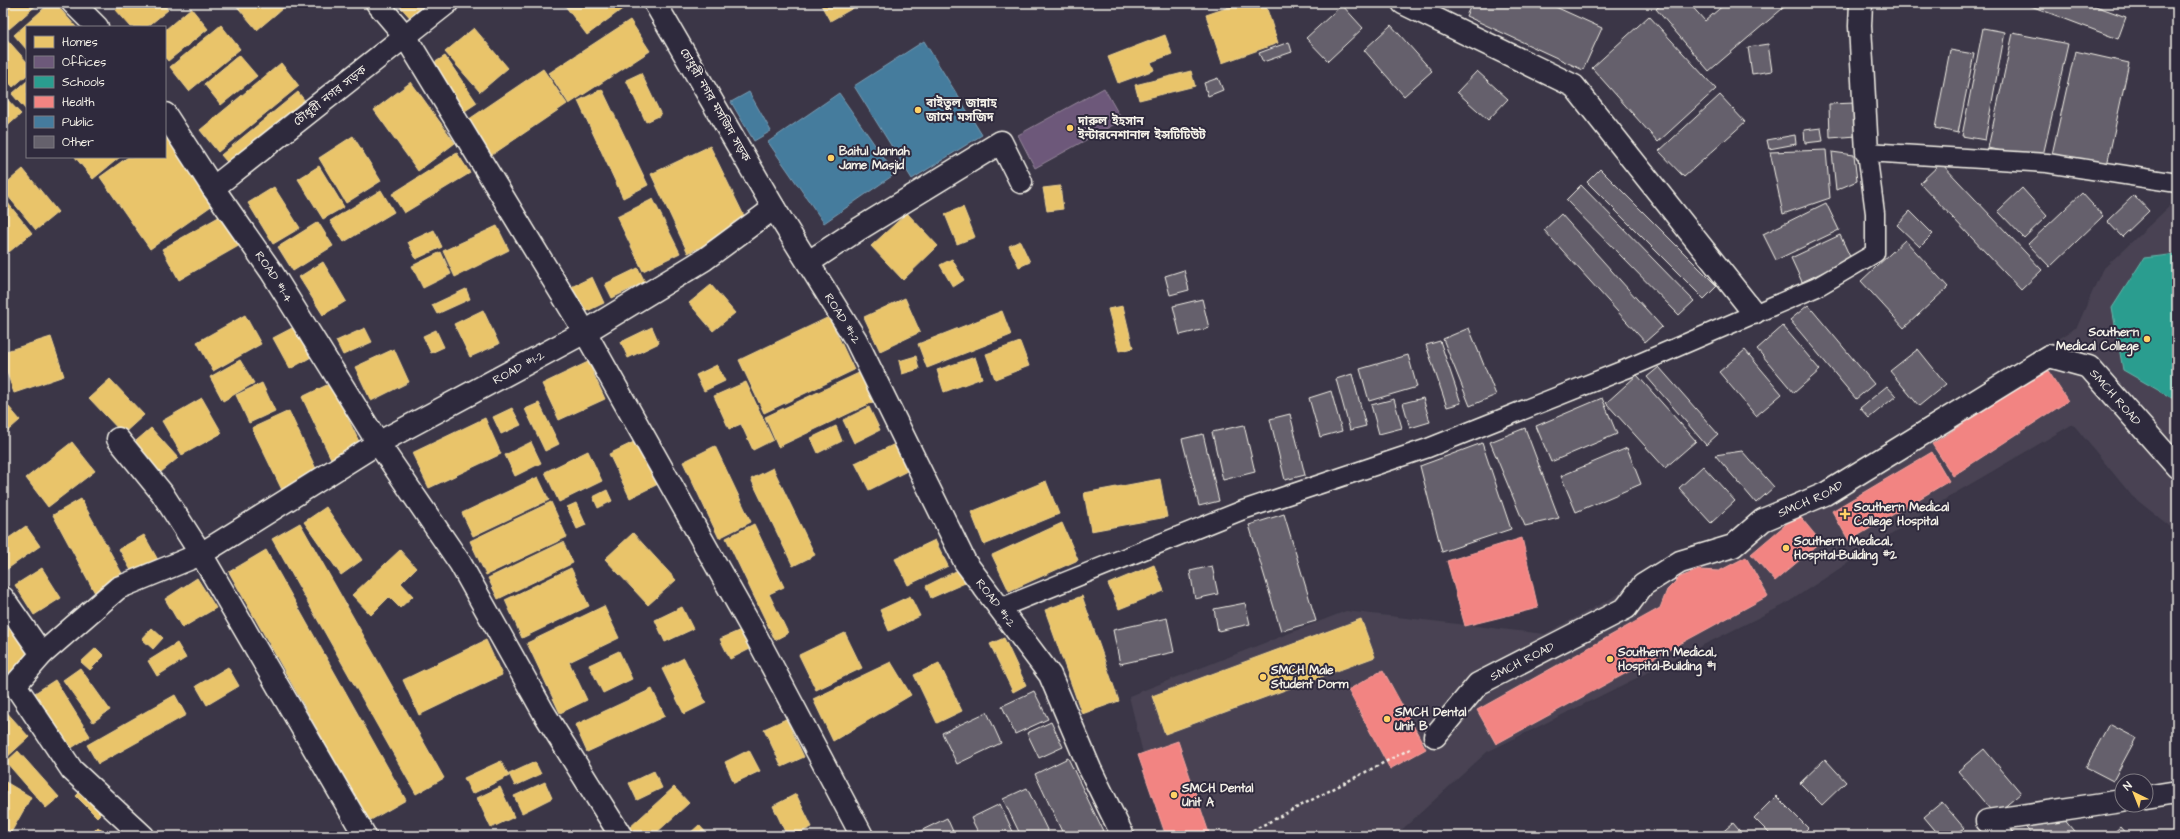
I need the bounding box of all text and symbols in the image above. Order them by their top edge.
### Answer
legend [26,26,166,158]
text: Homes [62,34,98,51]
street label: চোধুরী নগর মসজিদ সড়ক [675,45,755,165]
text: Offices [62,54,106,71]
street label: চৌধুরী নগর সড়ক [290,62,371,130]
text: Schools [62,74,105,91]
text: Health [62,94,95,111]
place label: বাইতুল জান্নাহ জামে মসজিদ [925,95,997,126]
marker: বাইতুল জান্নাহ জামে মসজিদ [913,105,923,115]
place label: দারুল ইহসান ইন্টারনেশানাল ইন্সটিটিউট [1077,113,1206,144]
text: Public [62,114,94,131]
marker: দারুল ইহসান ইন্টারনেশানাল ইন্সটিটিউট [1065,123,1075,133]
text: Other [62,134,94,151]
place label: Baitul Jannah Jame Masjid [838,143,911,175]
marker: Baitul Jannah Jame Masjid [826,153,836,163]
street label: ROAD #1-4 [251,248,297,306]
street label: ROAD #1-2 [820,290,865,347]
place label: Southern Medical College [2056,324,2140,357]
marker: Southern Medical College [2142,334,2152,344]
street label: ROAD #1-2 [490,347,548,389]
street label: SMCH ROAD [2086,365,2145,429]
street label: SMCH ROAD [1775,476,1847,521]
place label: Southern Medical College Hospital [1853,499,1949,532]
marker: Southern Medical College Hospital [1839,508,1851,520]
place label: Southern Medical., Hospital-Building #2 [1793,533,1897,566]
marker: Southern Medical., Hospital-Building #2 [1781,543,1791,553]
street label: ROAD #1-2 [972,575,1020,631]
street label: SMCH ROAD [1487,638,1557,685]
place label: Southern Medical., Hospital-Building #1 [1617,644,1717,677]
marker: Southern Medical., Hospital-Building #1 [1605,654,1615,664]
place label: SMCH Male Student Dorm [1270,662,1349,693]
marker: SMCH Male Student Dorm [1258,672,1268,682]
place label: SMCH Dental Unit B [1394,704,1466,735]
marker: SMCH Dental Unit B [1382,714,1392,724]
north arrow [2114,773,2154,813]
text: N [2120,778,2135,794]
place label: SMCH Dental Unit A [1181,780,1253,811]
marker: SMCH Dental Unit A [1169,790,1179,800]

